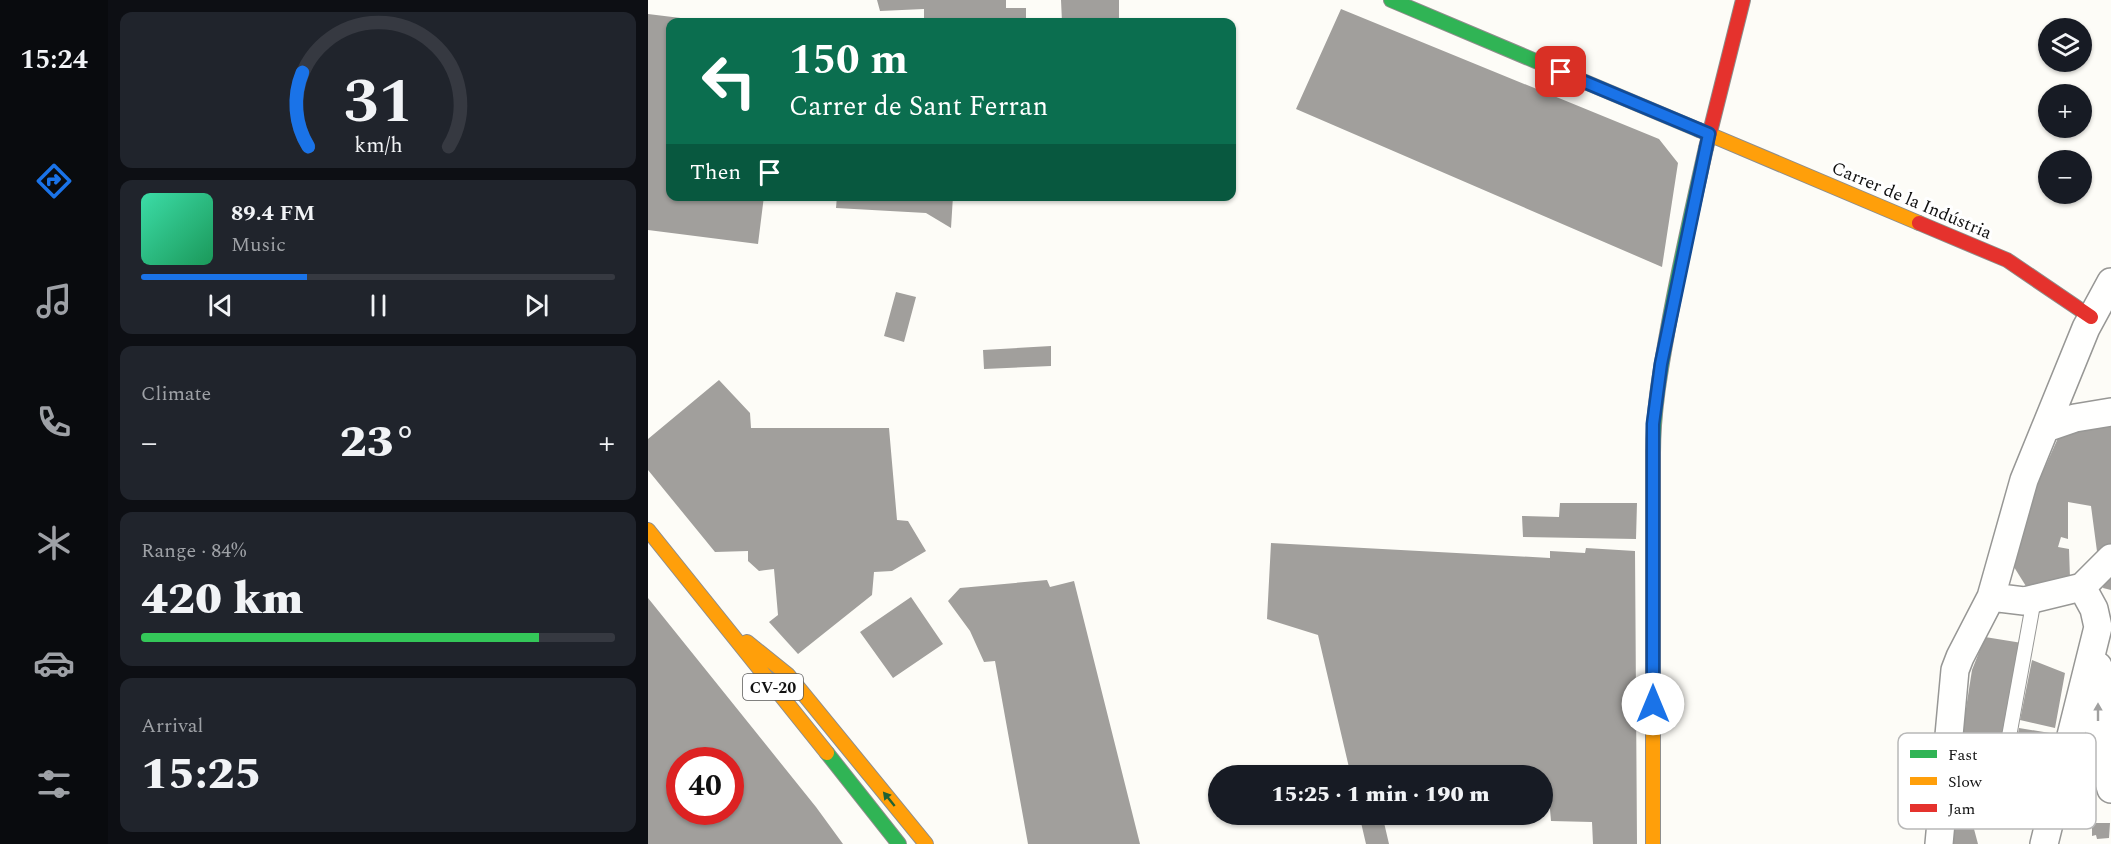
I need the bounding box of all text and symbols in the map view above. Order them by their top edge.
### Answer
map controls [2038,18,2092,204]
button: layers [2038,18,2092,72]
text: 150 m [789,29,908,92]
text: 15:24 [20,39,88,81]
icon: left [690,42,768,120]
pin [1535,46,1586,97]
text: 31 [343,55,413,150]
icon: arrive [1544,55,1577,88]
button: + [2038,84,2092,138]
text: Carrer de Sant Ferran [789,86,1048,128]
text: km/h [354,129,402,162]
button: − [2038,150,2092,204]
street label: Carrer de la Indústria [1827,154,1996,247]
text: Then [690,156,741,189]
icon: arrive [753,156,786,189]
icon: directions [33,160,75,202]
text: 89.4 FM [231,197,315,230]
text: Music [231,230,286,260]
icon: music [33,280,75,322]
icon: previous [204,289,237,322]
icon: pause [362,289,395,322]
icon: next [520,289,553,322]
text: Climate [141,379,211,409]
icon: phone [33,401,75,443]
text: 23° [340,408,416,477]
text: − [141,418,158,468]
text: + [598,418,615,468]
icon: climate [33,522,75,564]
text: Range · 84% [141,536,246,566]
text: 420 km [141,565,303,634]
icon: car [33,642,75,684]
position arrow [1621,672,1685,736]
road number: CV-20 [743,674,803,700]
one-way arrow [2093,702,2103,721]
text: Arrival [141,711,203,741]
legend [1898,733,2096,829]
text: 15:25 [141,740,262,809]
text: Fast [1948,743,1978,767]
speed limit sign: 40 [666,747,744,825]
icon: filters [33,763,75,805]
text: Slow [1948,770,1983,794]
text: 15:25 · 1 min · 190 m [1271,778,1490,811]
one-way arrow [882,791,895,807]
text: Jam [1948,797,1976,821]

